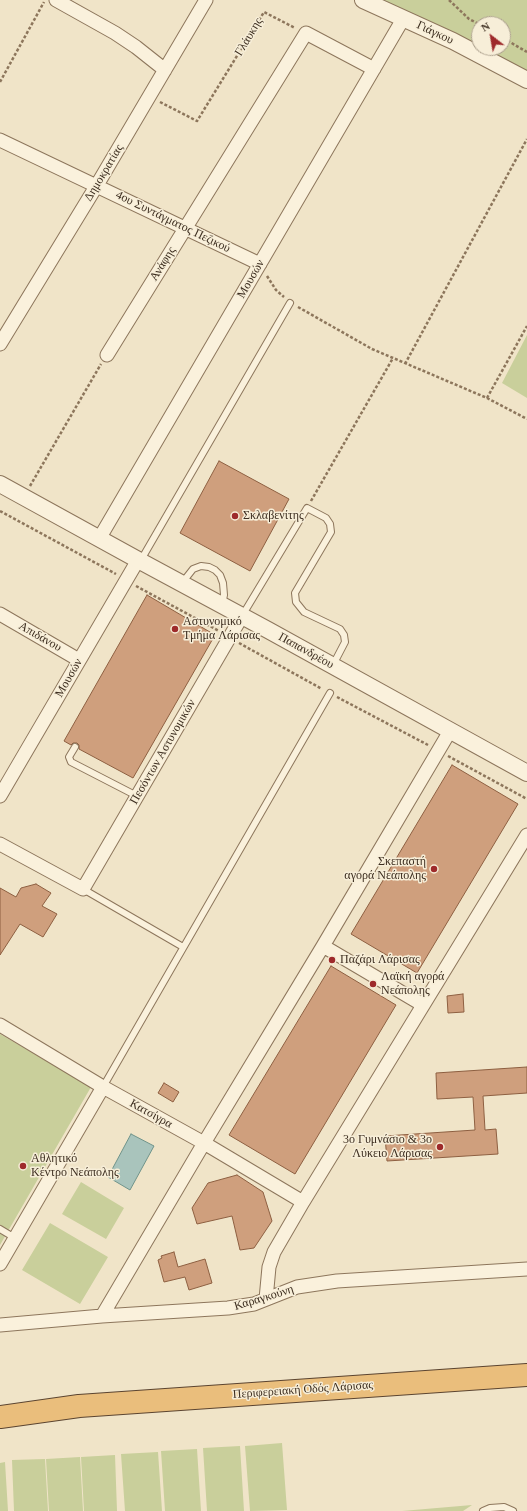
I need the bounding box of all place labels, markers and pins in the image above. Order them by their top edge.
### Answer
place label: Σκλαβενίτης [243,509,304,523]
marker: Σκλαβενίτης [230,511,240,521]
place label: Αστυνομικό Τμήμα Λάρισας [183,615,260,643]
marker: Αστυνομικό Τμήμα Λάρισας [170,624,180,634]
place label: Σκεπαστή αγορά Νεάπολης [344,855,426,883]
marker: Σκεπαστή αγορά Νεάπολης [429,864,439,874]
place label: Παζάρι Λάρισας [340,953,420,967]
marker: Παζάρι Λάρισας [327,955,337,965]
place label: Λαϊκή αγορά Νεάπολης [381,970,444,998]
marker: Λαϊκή αγορά Νεάπολης [368,979,378,989]
place label: 3ο Γυμνάσιο & 3ο Λύκειο Λάρισας [343,1133,432,1161]
marker: 3ο Γυμνάσιο & 3ο Λύκειο Λάρισας [435,1142,445,1152]
place label: Αθλητικό Κέντρο Νεάπολης [31,1152,119,1180]
marker: Αθλητικό Κέντρο Νεάπολης [18,1161,28,1171]

